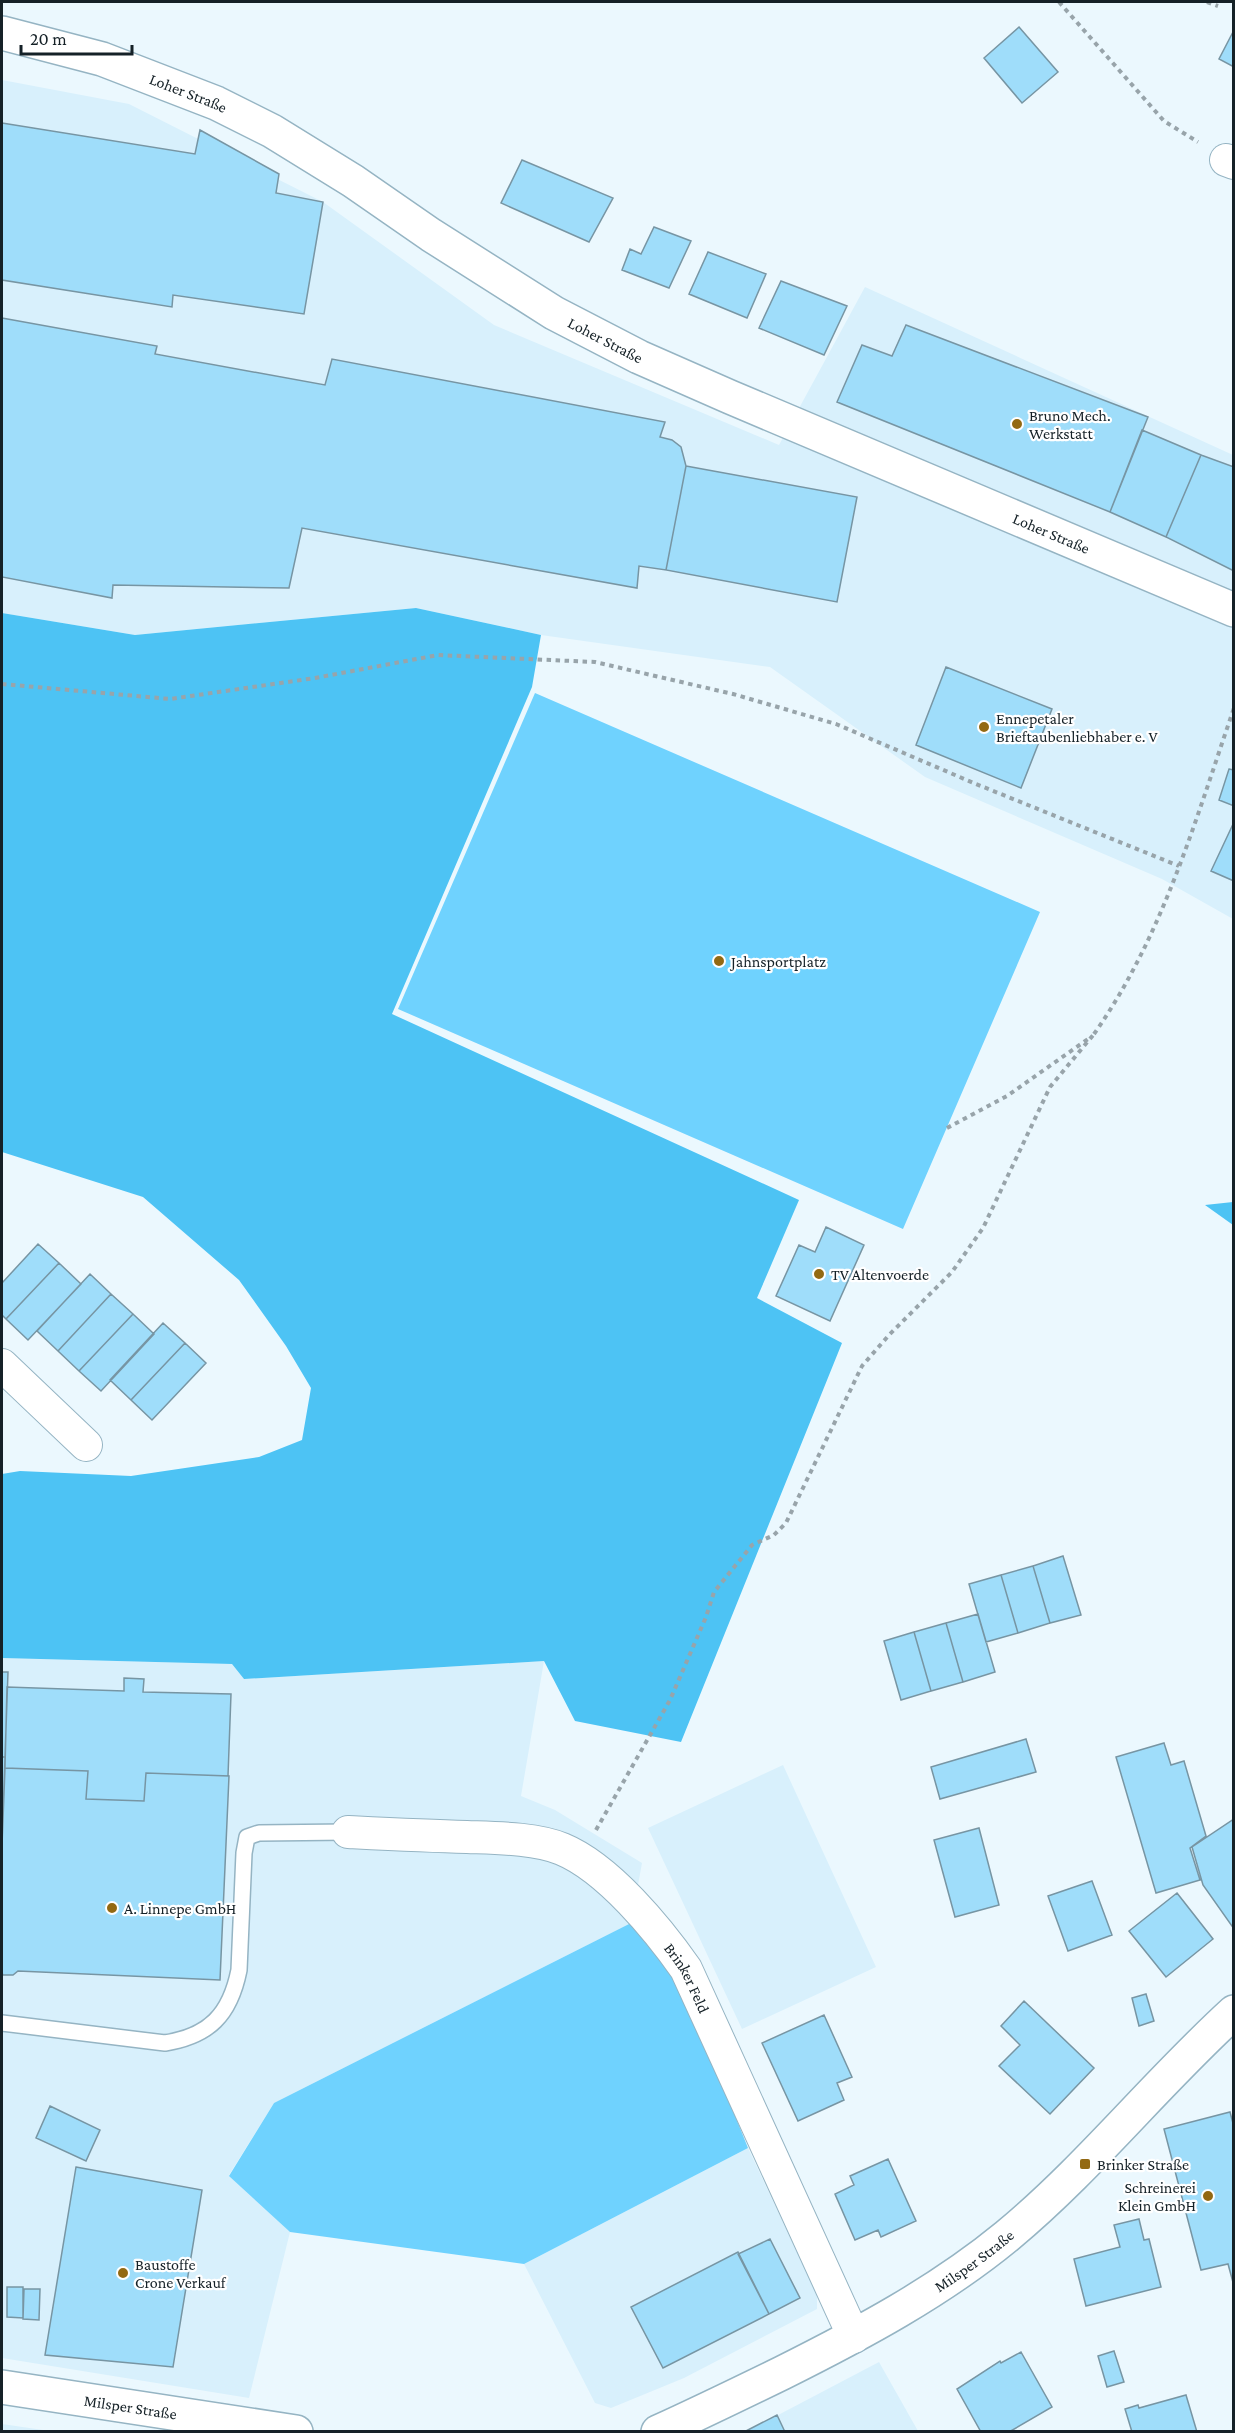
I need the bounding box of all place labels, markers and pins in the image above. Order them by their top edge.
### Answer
place label: Bruno Mech. Werkstatt [1029,407,1111,442]
marker: Bruno Mech. Werkstatt [1010,417,1024,431]
place label: Ennepetaler Brieftaubenliebhaber e. V [996,710,1158,745]
marker: Ennepetaler Brieftaubenliebhaber e. V [977,720,991,734]
place label: Jahnsportplatz [729,953,826,971]
marker: Jahnsportplatz [712,954,726,968]
place label: TV Altenvoerde [831,1266,929,1283]
marker: TV Altenvoerde [812,1267,826,1281]
place label: A. Linnepe GmbH [124,1900,236,1918]
marker: A. Linnepe GmbH [105,1901,119,1915]
place label: Brinker Straße [1097,2156,1189,2173]
marker: Brinker Straße [1078,2157,1092,2171]
place label: Schreinerei Klein GmbH [1118,2179,1196,2214]
marker: Schreinerei Klein GmbH [1201,2189,1215,2203]
place label: Baustoffe Crone Verkauf [135,2256,227,2291]
marker: Baustoffe Crone Verkauf [116,2266,130,2280]

